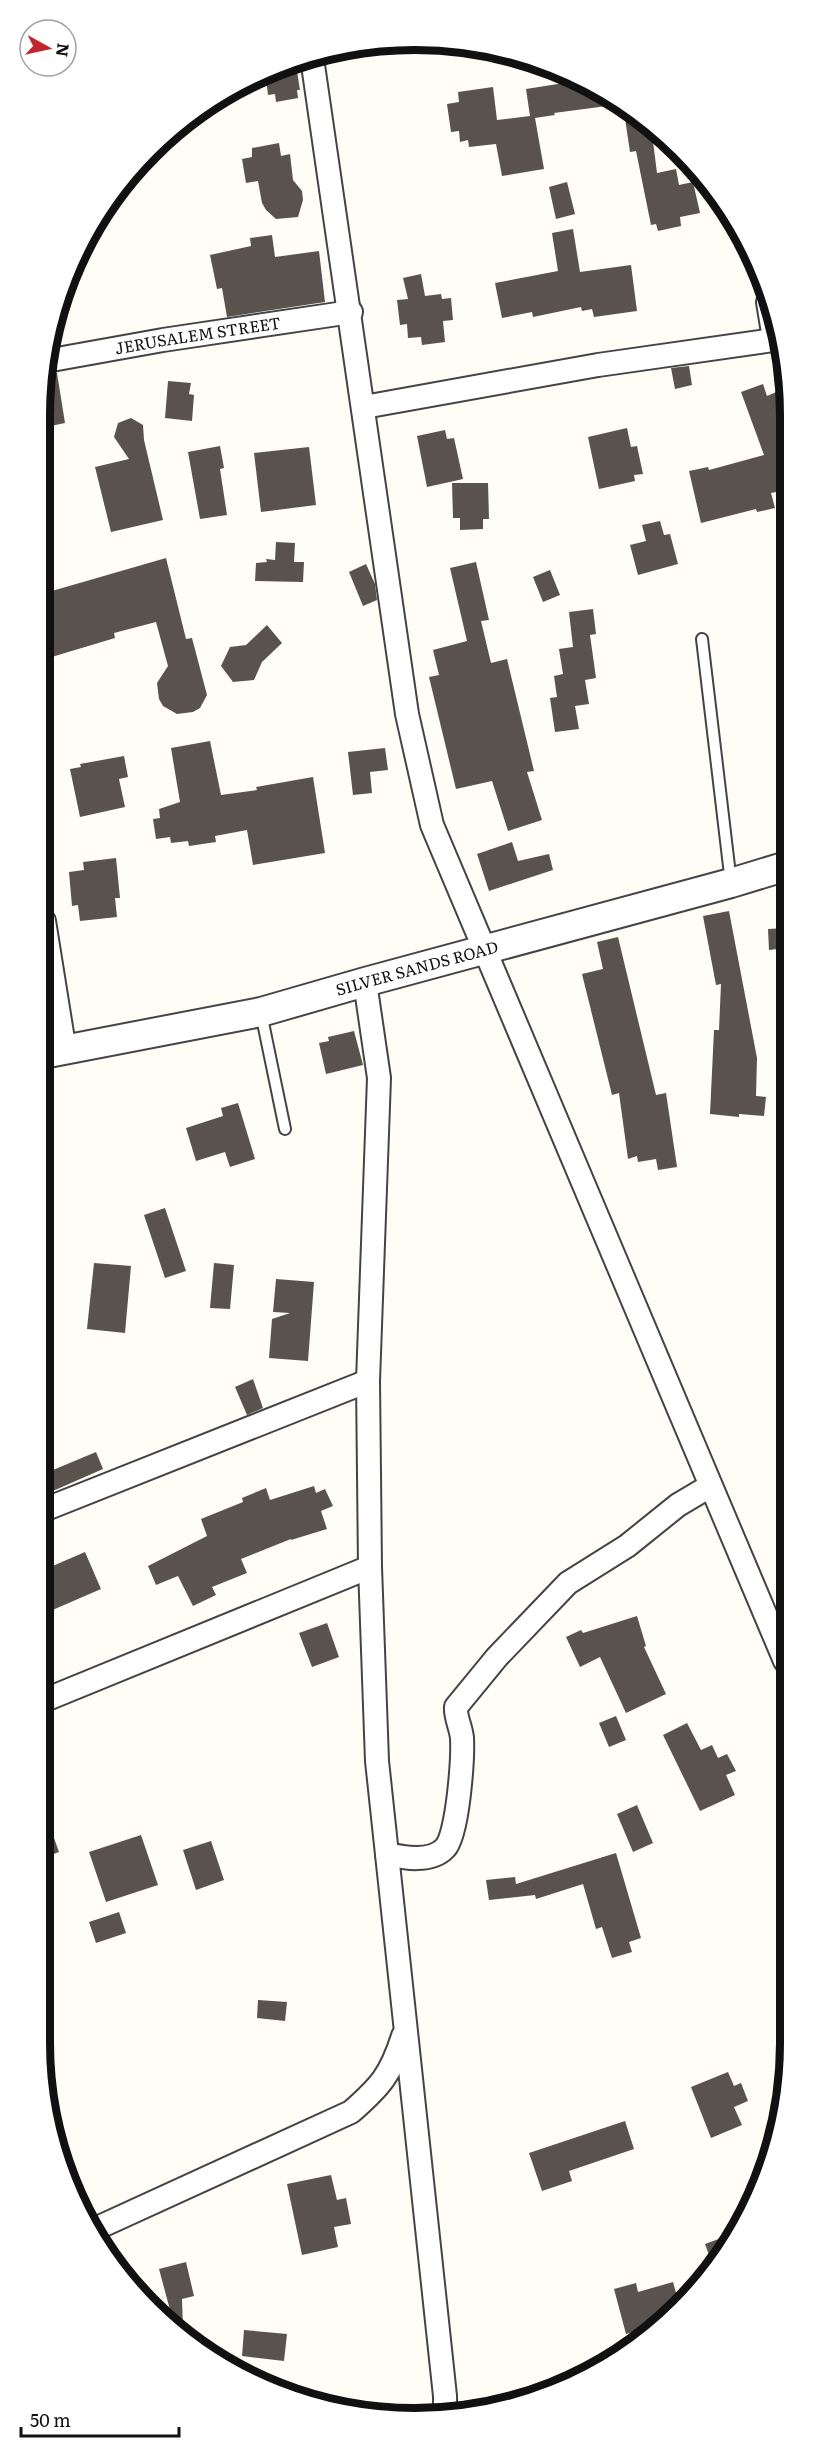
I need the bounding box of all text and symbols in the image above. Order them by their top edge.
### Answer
north arrow [18,18,78,78]
text: N [51,42,77,59]
street label: JERUSALEM STREET [113,310,282,359]
street label: SILVER SANDS ROAD [333,934,501,1001]
scale bar [21,2400,178,2438]
text: 50 m [30,2406,71,2433]

